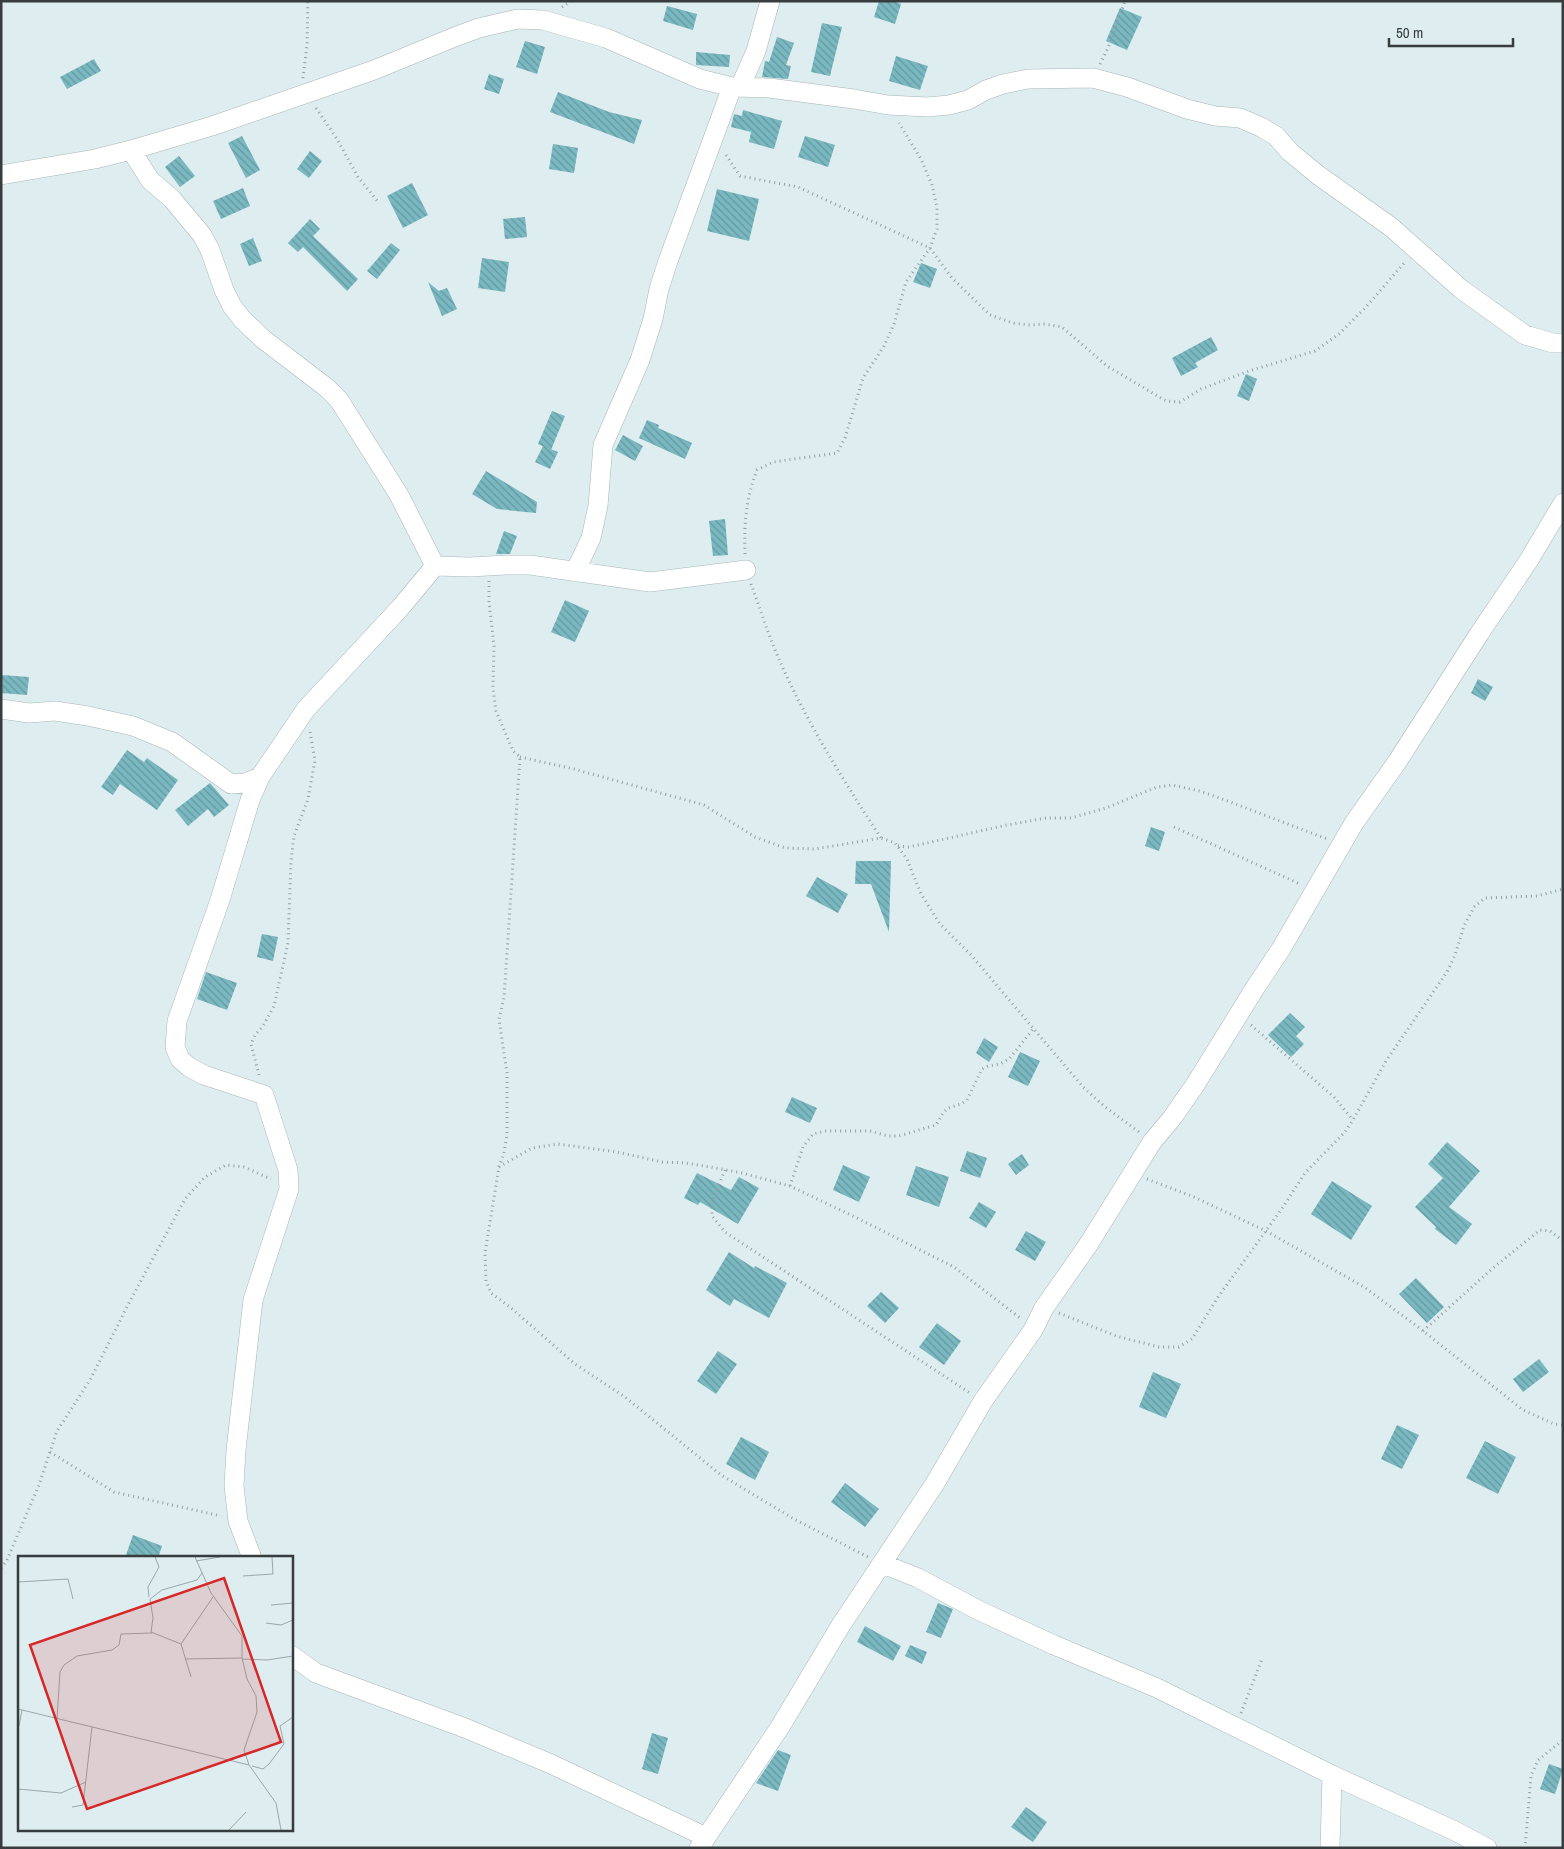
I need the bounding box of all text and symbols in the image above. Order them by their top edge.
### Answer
scale bar [1389,15,1513,47]
text: 50 m [1396,22,1423,43]
inset map [18,1556,292,1832]

